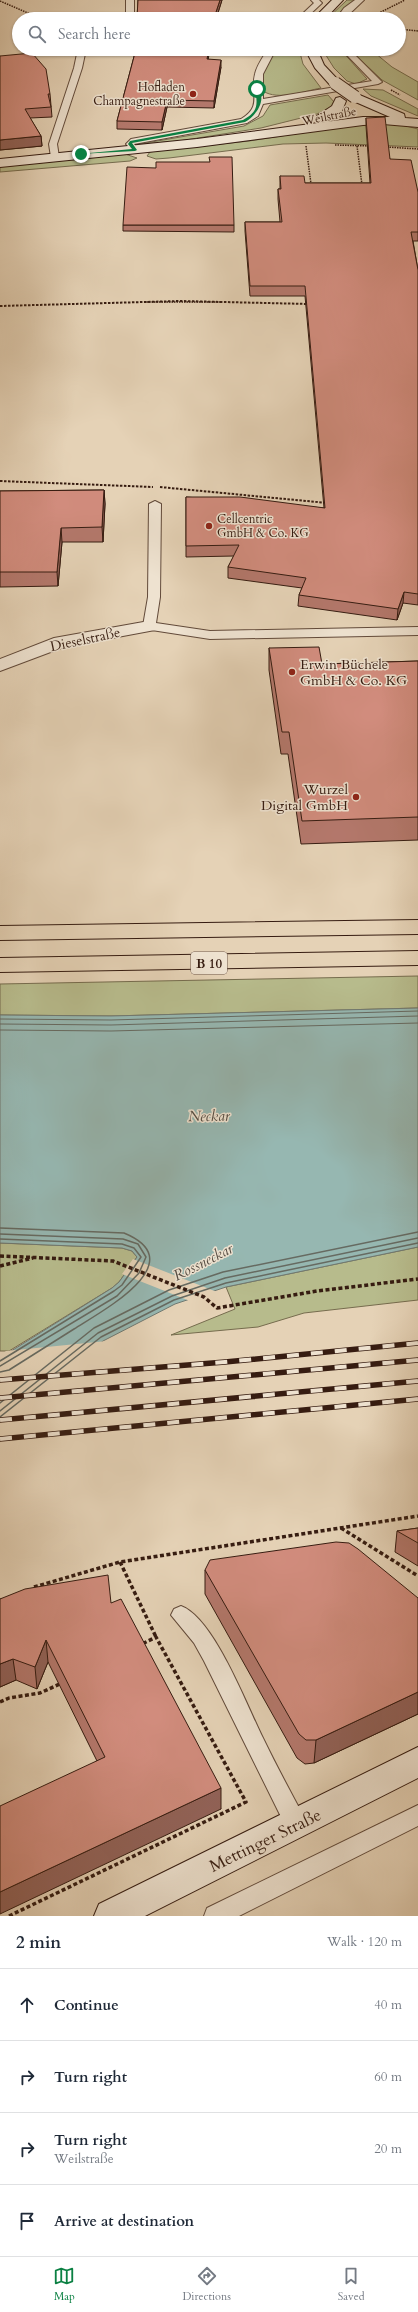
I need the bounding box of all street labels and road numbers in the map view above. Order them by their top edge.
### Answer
street label: Weilstraße [299,103,358,129]
street label: Dieselstraße [48,623,122,656]
road number: B 10 [191,952,227,974]
street label: Mettinger Straße [205,1803,325,1878]

